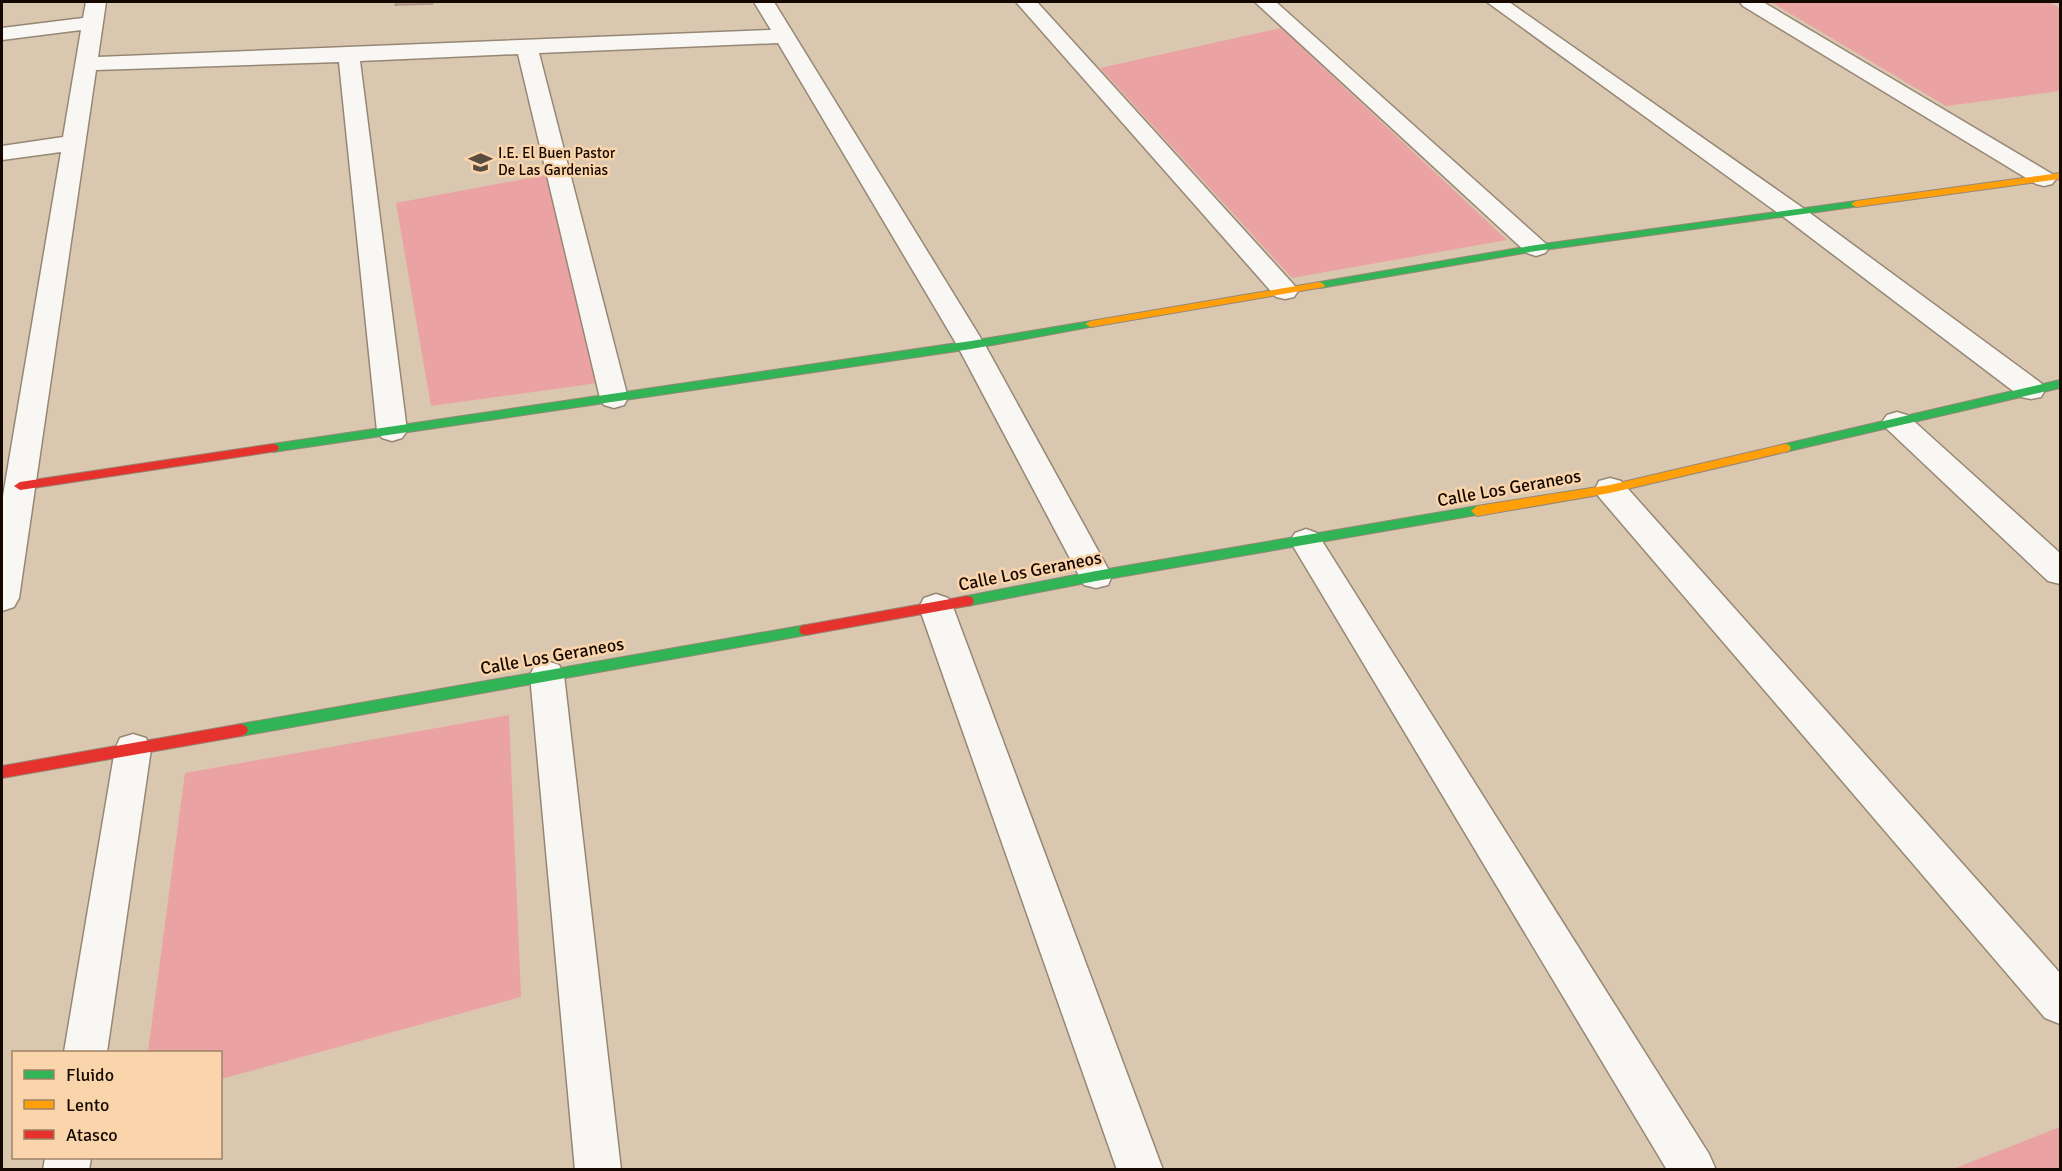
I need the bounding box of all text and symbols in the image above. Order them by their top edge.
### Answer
place label: I.E. El Buen Pastor De Las Gardenias [498,144,616,179]
school or university icon: I.E. El Buen Pastor De Las Gardenias [467,149,493,175]
street label: Calle Los Geraneos [1435,465,1583,511]
street label: Calle Los Geraneos [957,546,1104,596]
street label: Calle Los Geraneos [478,633,626,679]
legend [12,1051,222,1159]
text: Fluido [66,1064,114,1086]
text: Lento [66,1094,109,1116]
text: Atasco [66,1124,118,1146]

